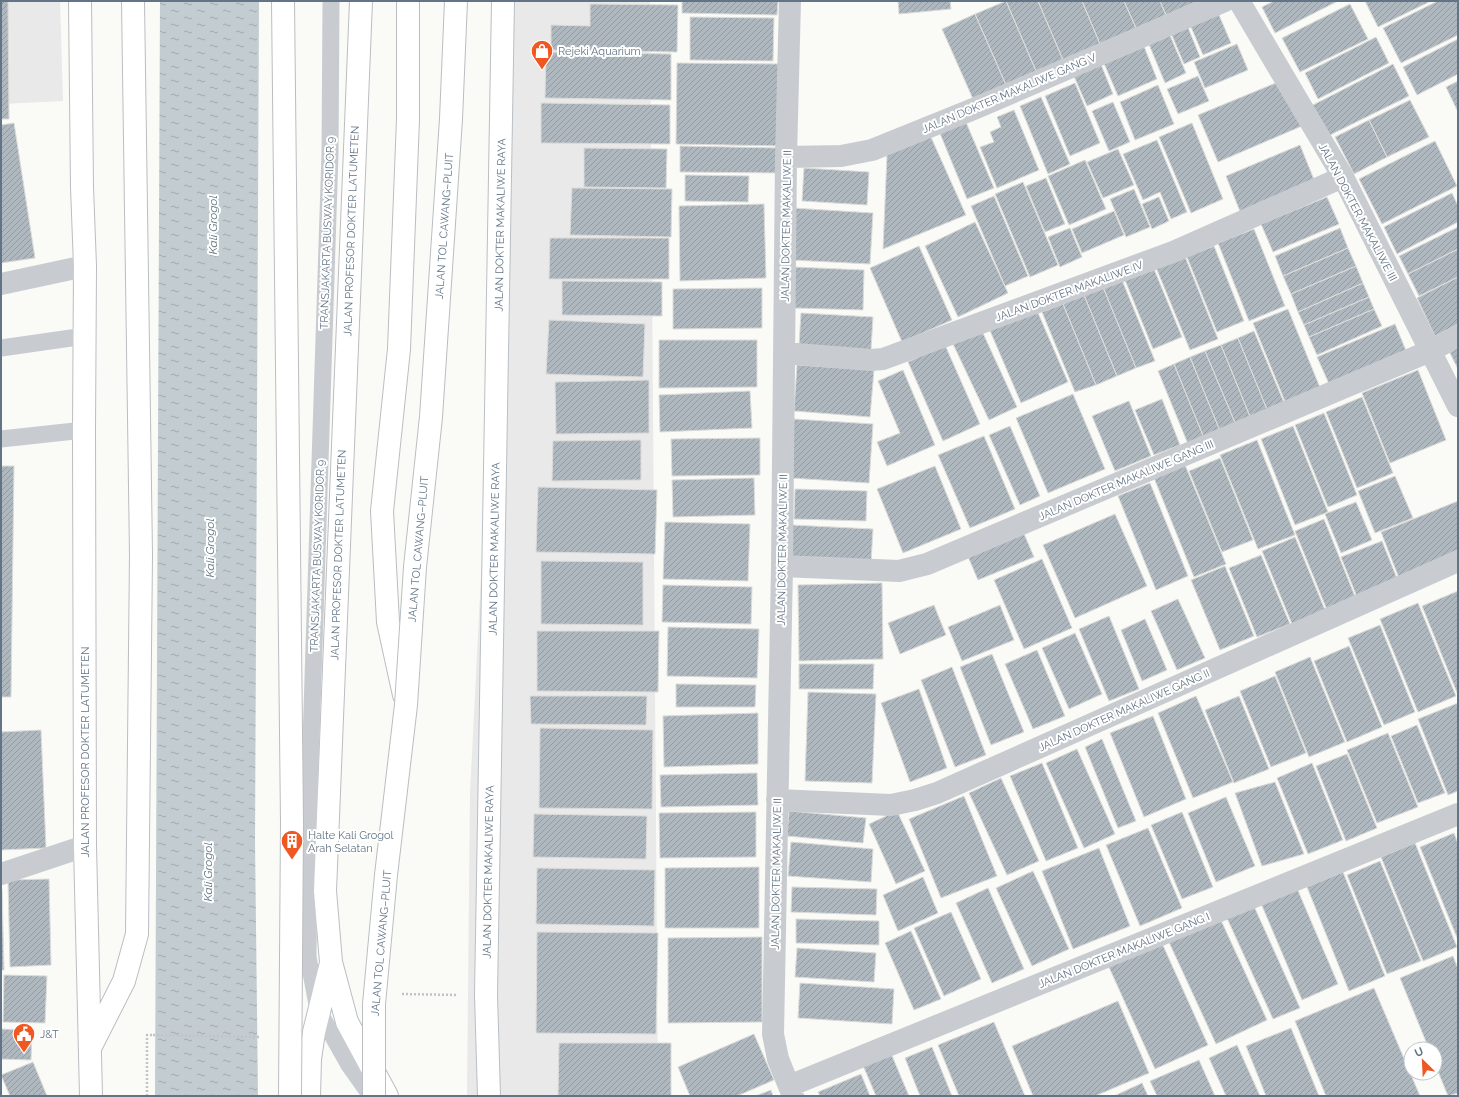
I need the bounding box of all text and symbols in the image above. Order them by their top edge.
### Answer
shop icon: Rejeki Aquarium [529,38,555,71]
place label: Rejeki Aquarium [558,45,641,58]
street label: JALAN DOKTER MAKALIWE GANG V [920,51,1099,136]
street label: JALAN PROFESOR DOKTER LATUMETEN [341,125,362,337]
street label: TRANSJAKARTA BUSWAY KORIDOR 9 [318,136,337,330]
street label: JALAN DOKTER MAKALIWE RAYA [492,138,509,312]
street label: JALAN DOKTER MAKALIWE III [1316,141,1399,283]
street label: JALAN DOKTER MAKALIWE II [779,150,794,302]
street label: JALAN TOL CAWANG–PLUIT [433,152,456,300]
water label: Kali Grogol [206,195,220,255]
street label: JALAN DOKTER MAKALIWE IV [994,258,1145,324]
street label: JALAN DOKTER MAKALIWE GANG III [1037,438,1216,523]
street label: JALAN PROFESOR DOKTER LATUMETEN [328,449,349,661]
street label: TRANSJAKARTA BUSWAY KORIDOR 9 [308,459,327,653]
street label: JALAN DOKTER MAKALIWE RAYA [486,462,503,636]
street label: JALAN DOKTER MAKALIWE II [775,474,790,626]
street label: JALAN TOL CAWANG–PLUIT [406,475,431,623]
water label: Kali Grogol [203,518,217,578]
street label: JALAN PROFESOR DOKTER LATUMETEN [79,647,92,858]
street label: JALAN DOKTER MAKALIWE GANG II [1037,667,1212,754]
street label: JALAN DOKTER MAKALIWE RAYA [480,785,497,959]
street label: JALAN DOKTER MAKALIWE II [769,798,784,950]
building icon: Halte Kali Grogol Arah Selatan [279,828,305,861]
place label: Halte Kali Grogol Arah Selatan [308,829,394,855]
water label: Kali Grogol [201,842,215,902]
street label: JALAN TOL CAWANG–PLUIT [369,869,394,1017]
street label: JALAN DOKTER MAKALIWE GANG I [1037,910,1212,991]
public building icon: J&T [11,1021,37,1054]
place label: J&T [40,1028,59,1041]
north arrow [1403,1041,1443,1081]
text: U [1413,1045,1426,1060]

